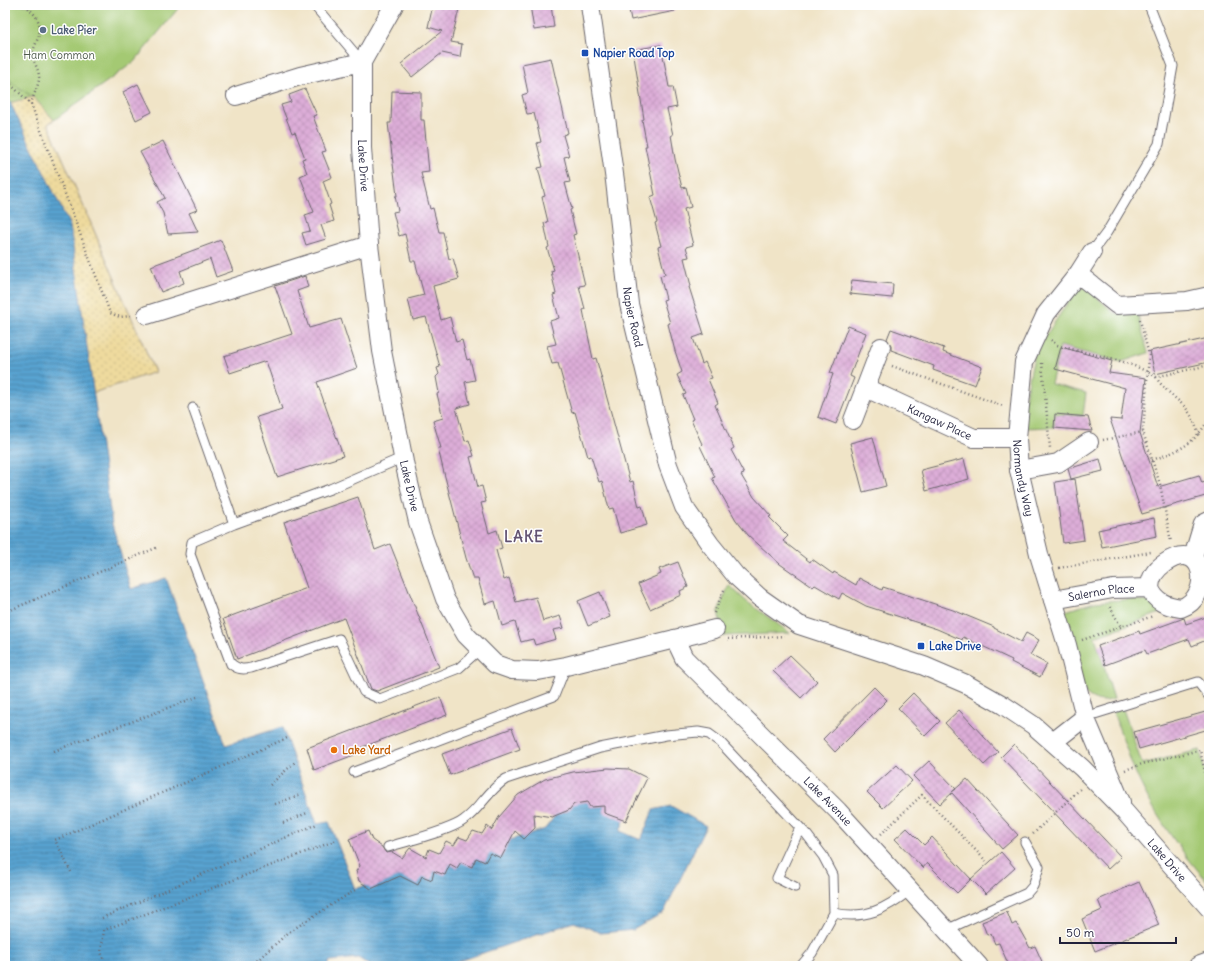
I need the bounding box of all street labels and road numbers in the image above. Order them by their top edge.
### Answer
street label: Lake Drive [355,139,372,192]
street label: Napier Road [620,286,646,349]
street label: Kangaw Place [905,401,974,443]
street label: Normandy Way [1010,439,1037,518]
street label: Lake Drive [397,459,422,513]
street label: Salerno Place [1067,581,1135,604]
street label: Lake Avenue [801,774,855,829]
street label: Lake Drive [1144,836,1190,884]

